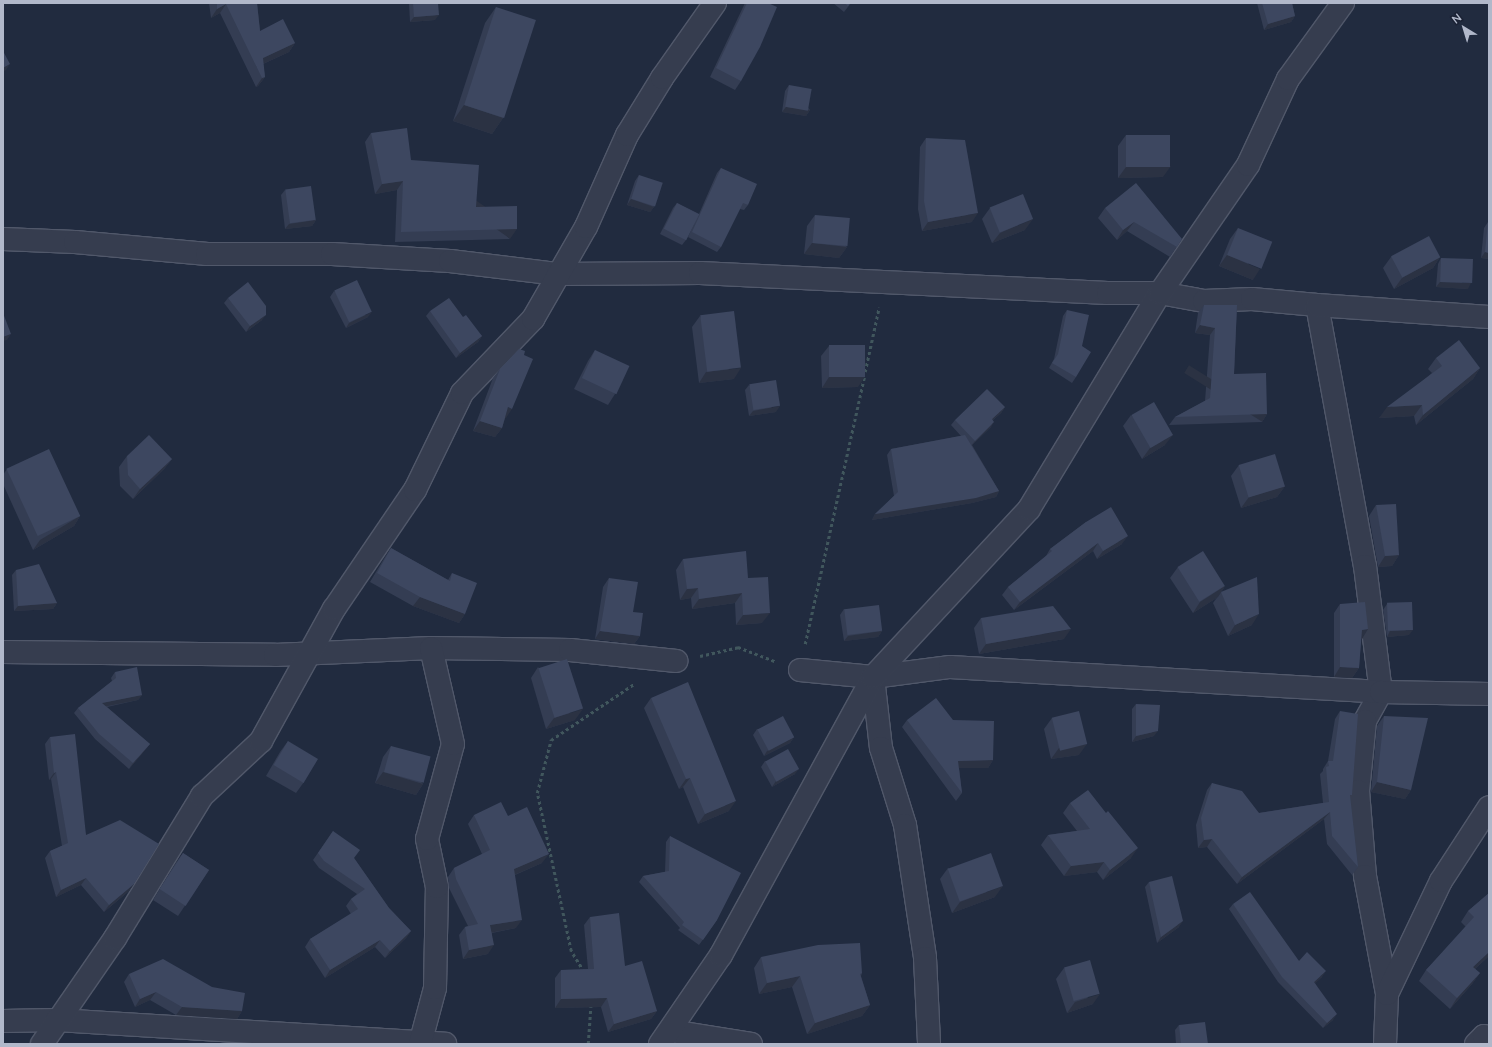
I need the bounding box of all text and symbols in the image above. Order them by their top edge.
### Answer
north arrow [1444,8,1484,48]
text: N [1449,10,1464,26]

